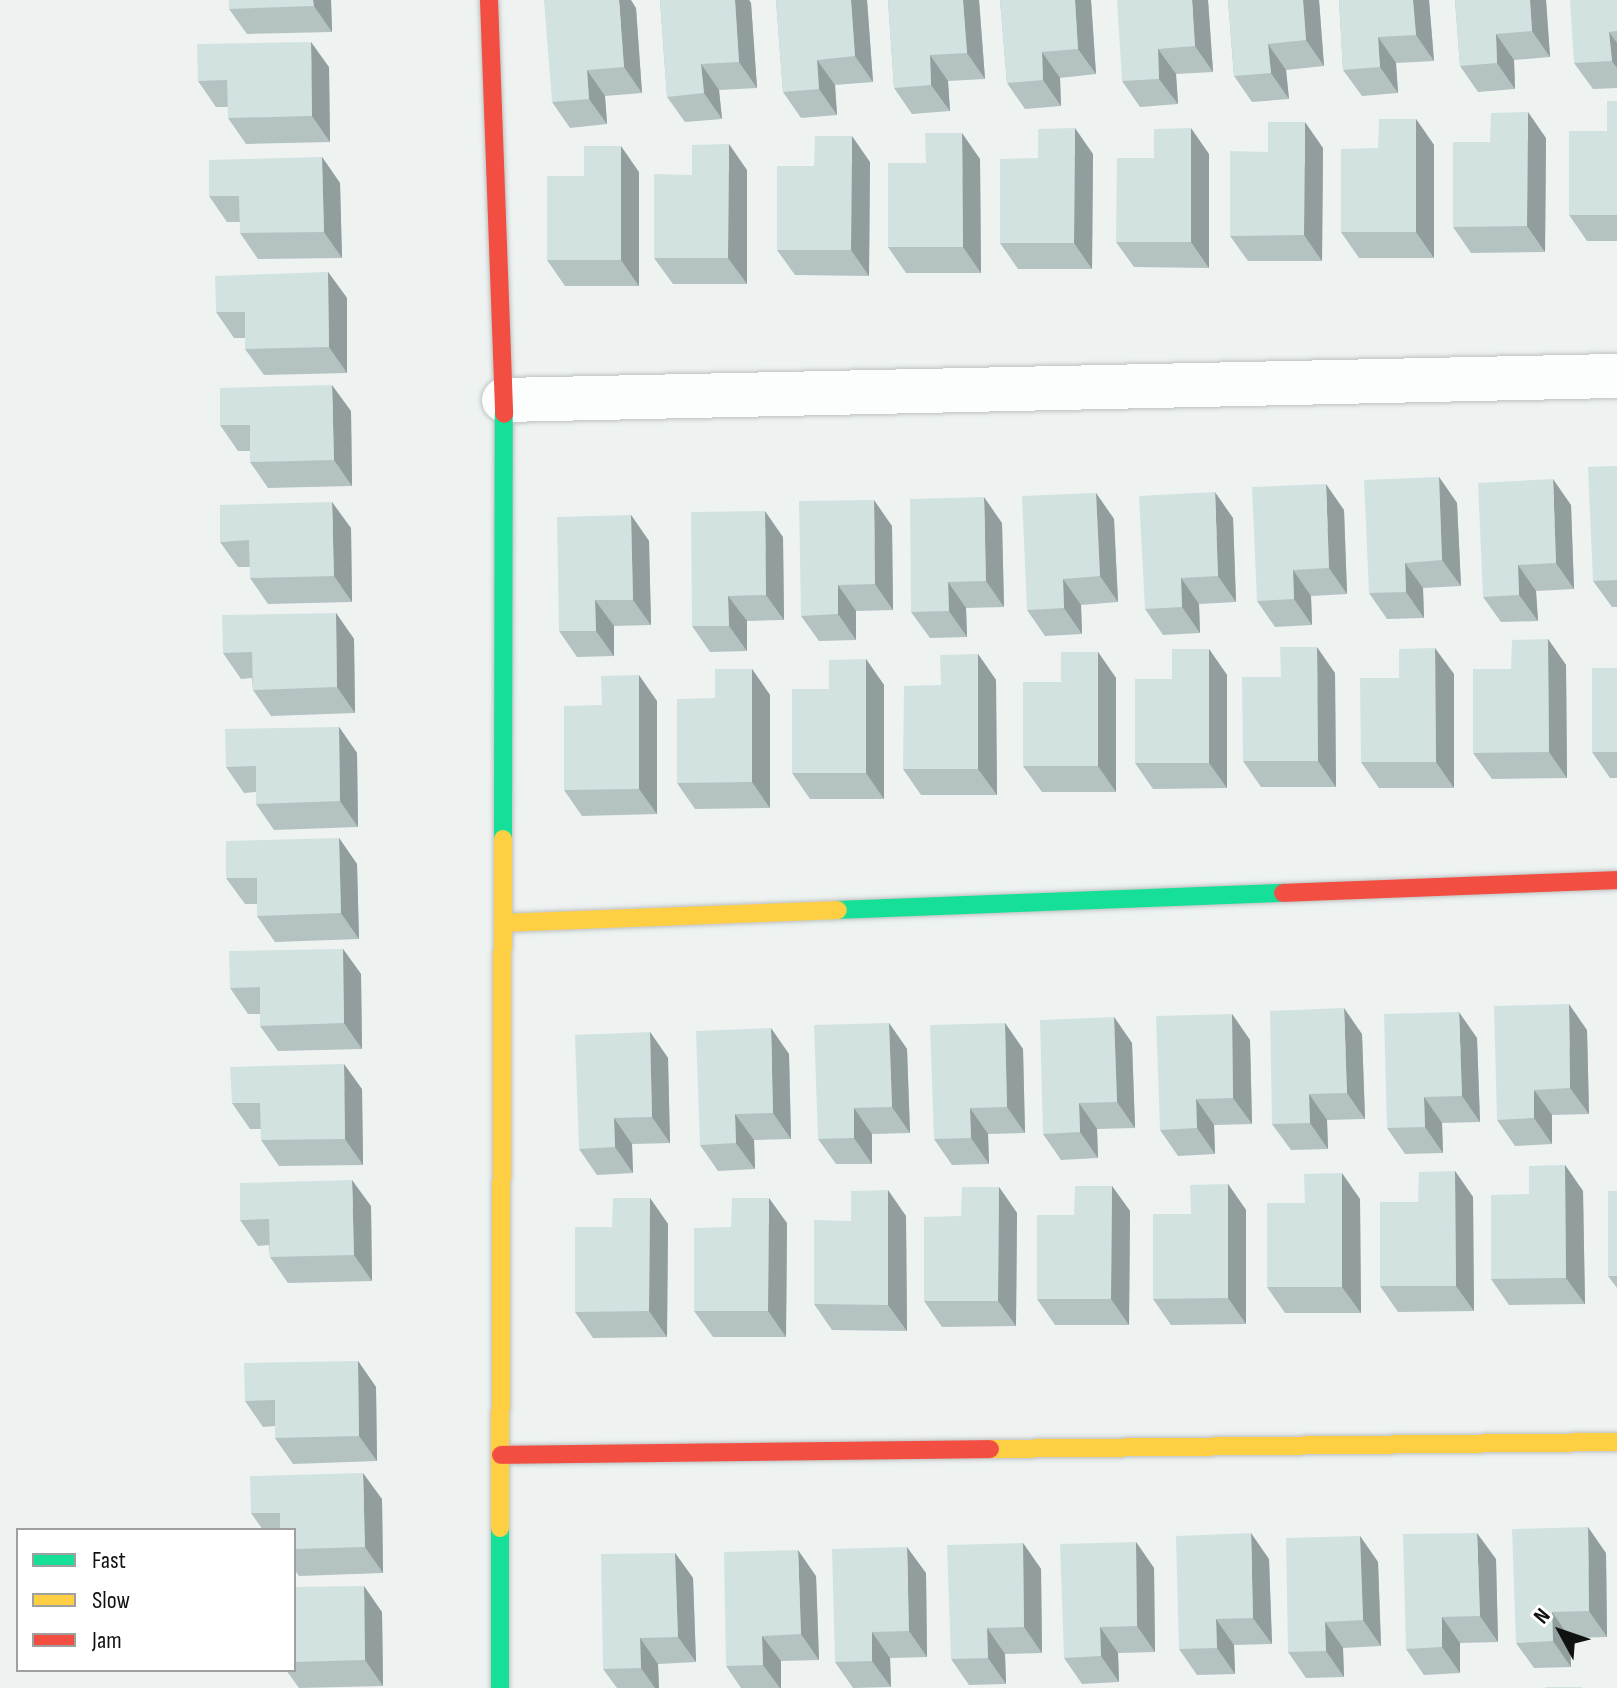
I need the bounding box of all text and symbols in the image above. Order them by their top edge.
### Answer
legend [16,1528,296,1672]
text: Fast [92,1546,126,1575]
text: Slow [92,1586,130,1615]
north arrow [1521,1592,1601,1672]
text: N [1528,1603,1556,1629]
text: Jam [92,1626,122,1655]

